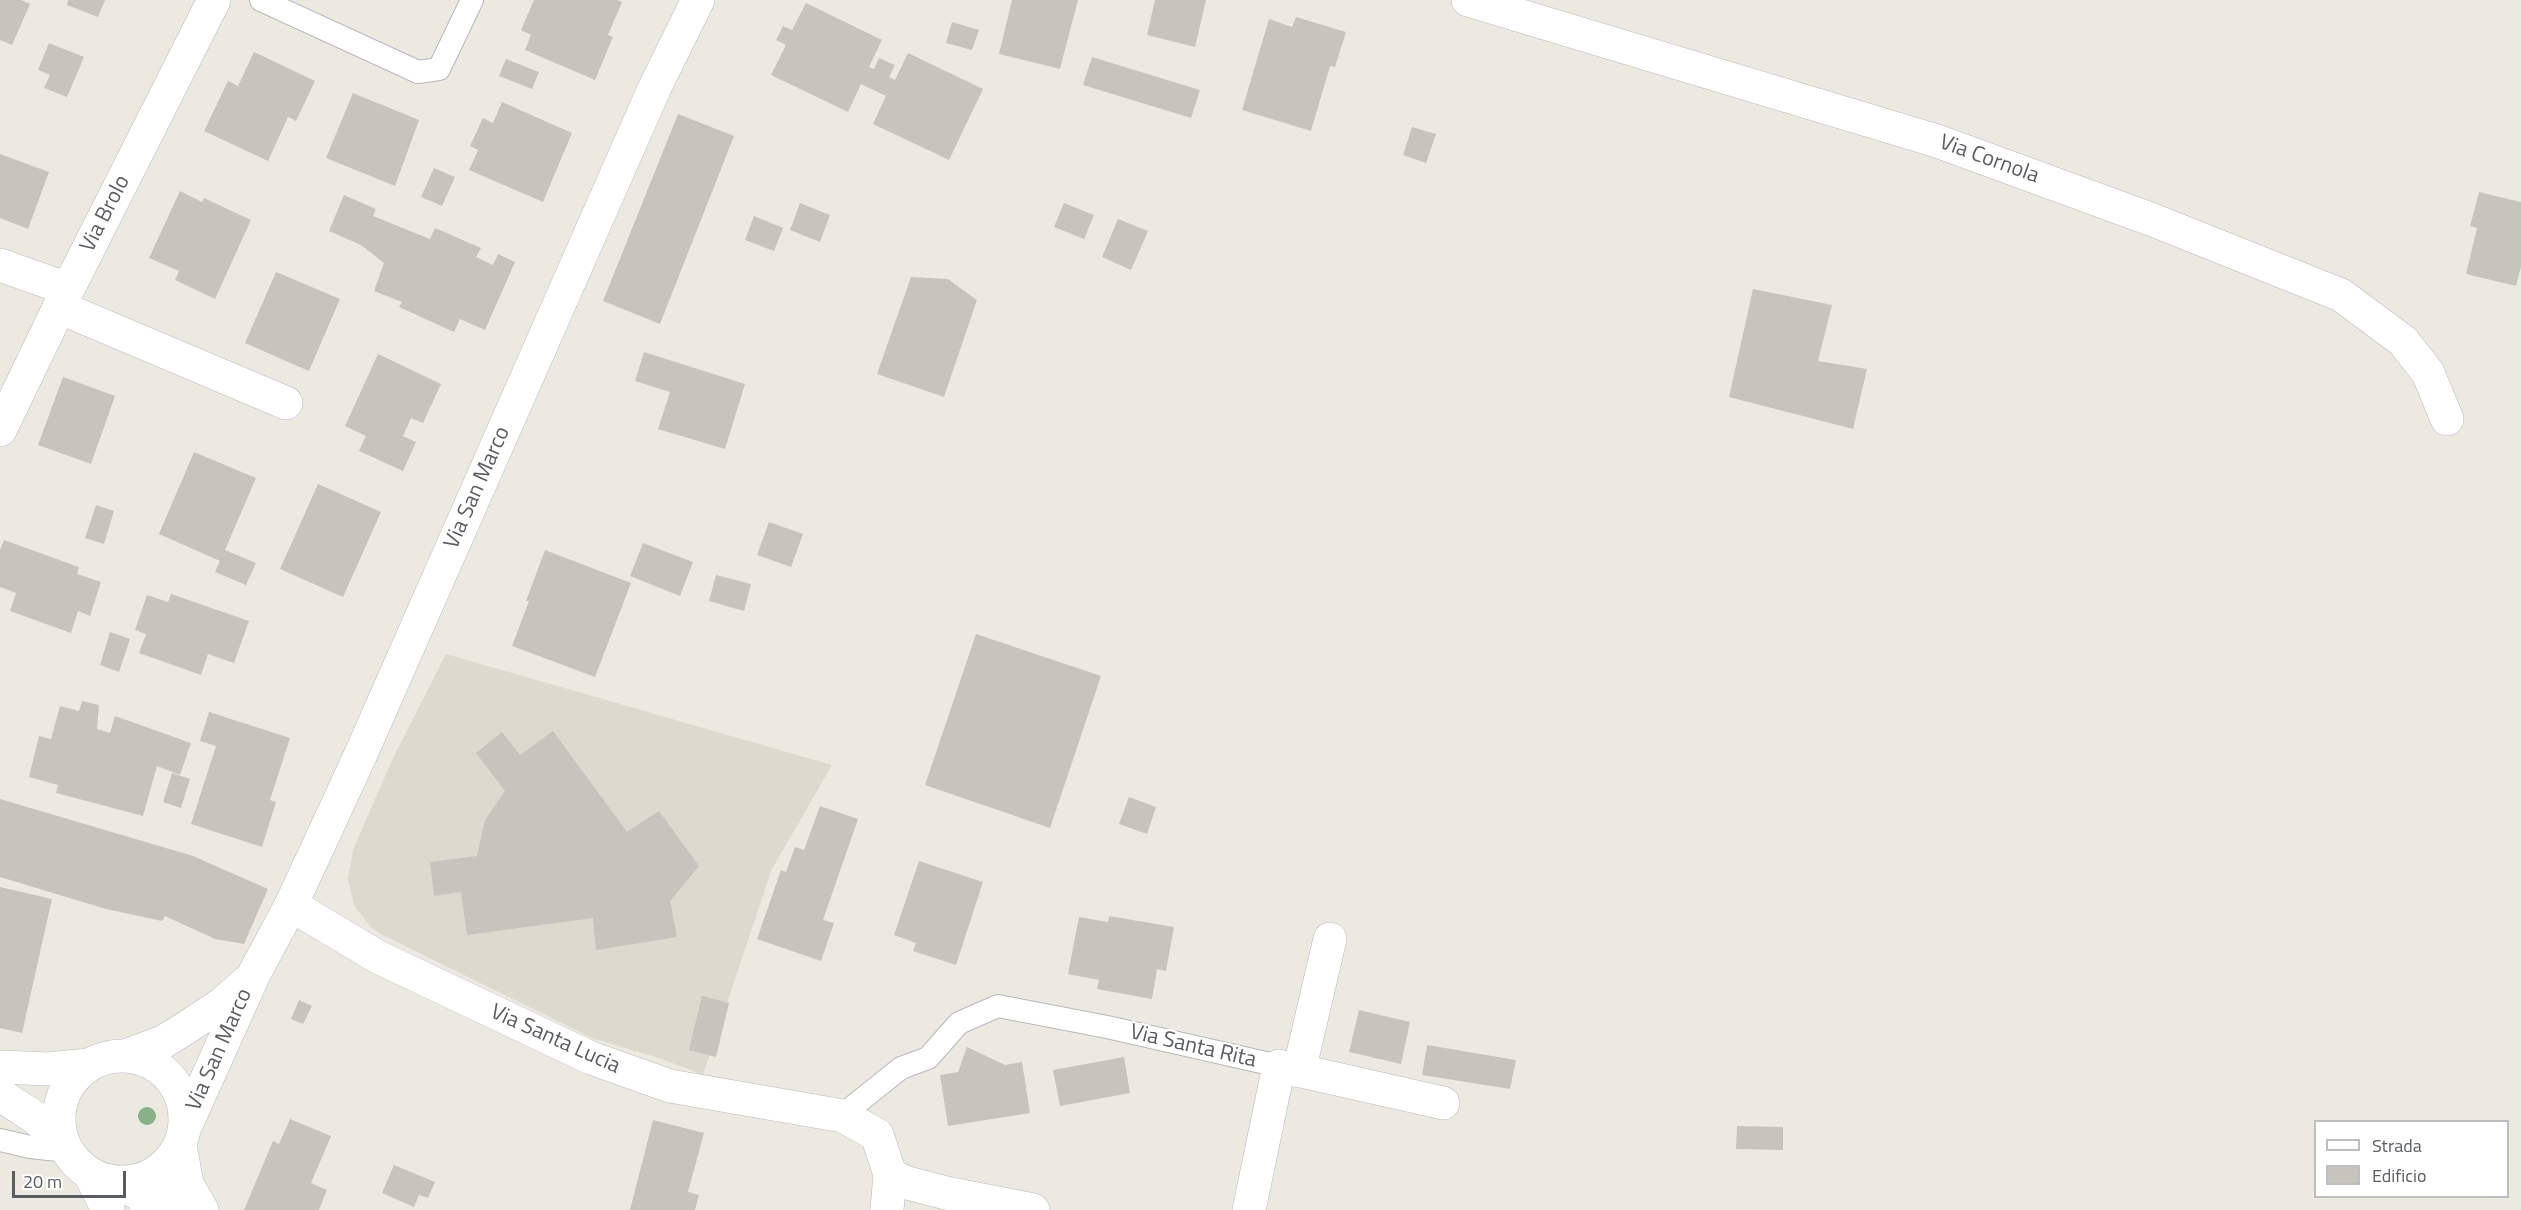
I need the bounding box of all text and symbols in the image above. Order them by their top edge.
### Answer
street label: Via Cornola [1936,130,2042,190]
street label: Via Brolo [75,171,137,257]
street label: Via San Marco [439,423,517,553]
street label: Via San Marco [181,985,259,1115]
street label: Via Santa Lucia [486,1000,624,1080]
street label: Via Santa Rita [1127,1020,1259,1074]
legend [2314,1120,2509,1198]
text: Strada [2372,1132,2422,1159]
scale bar [15,1159,129,1197]
text: Edificio [2372,1162,2426,1189]
text: 20 m [23,1168,62,1195]

